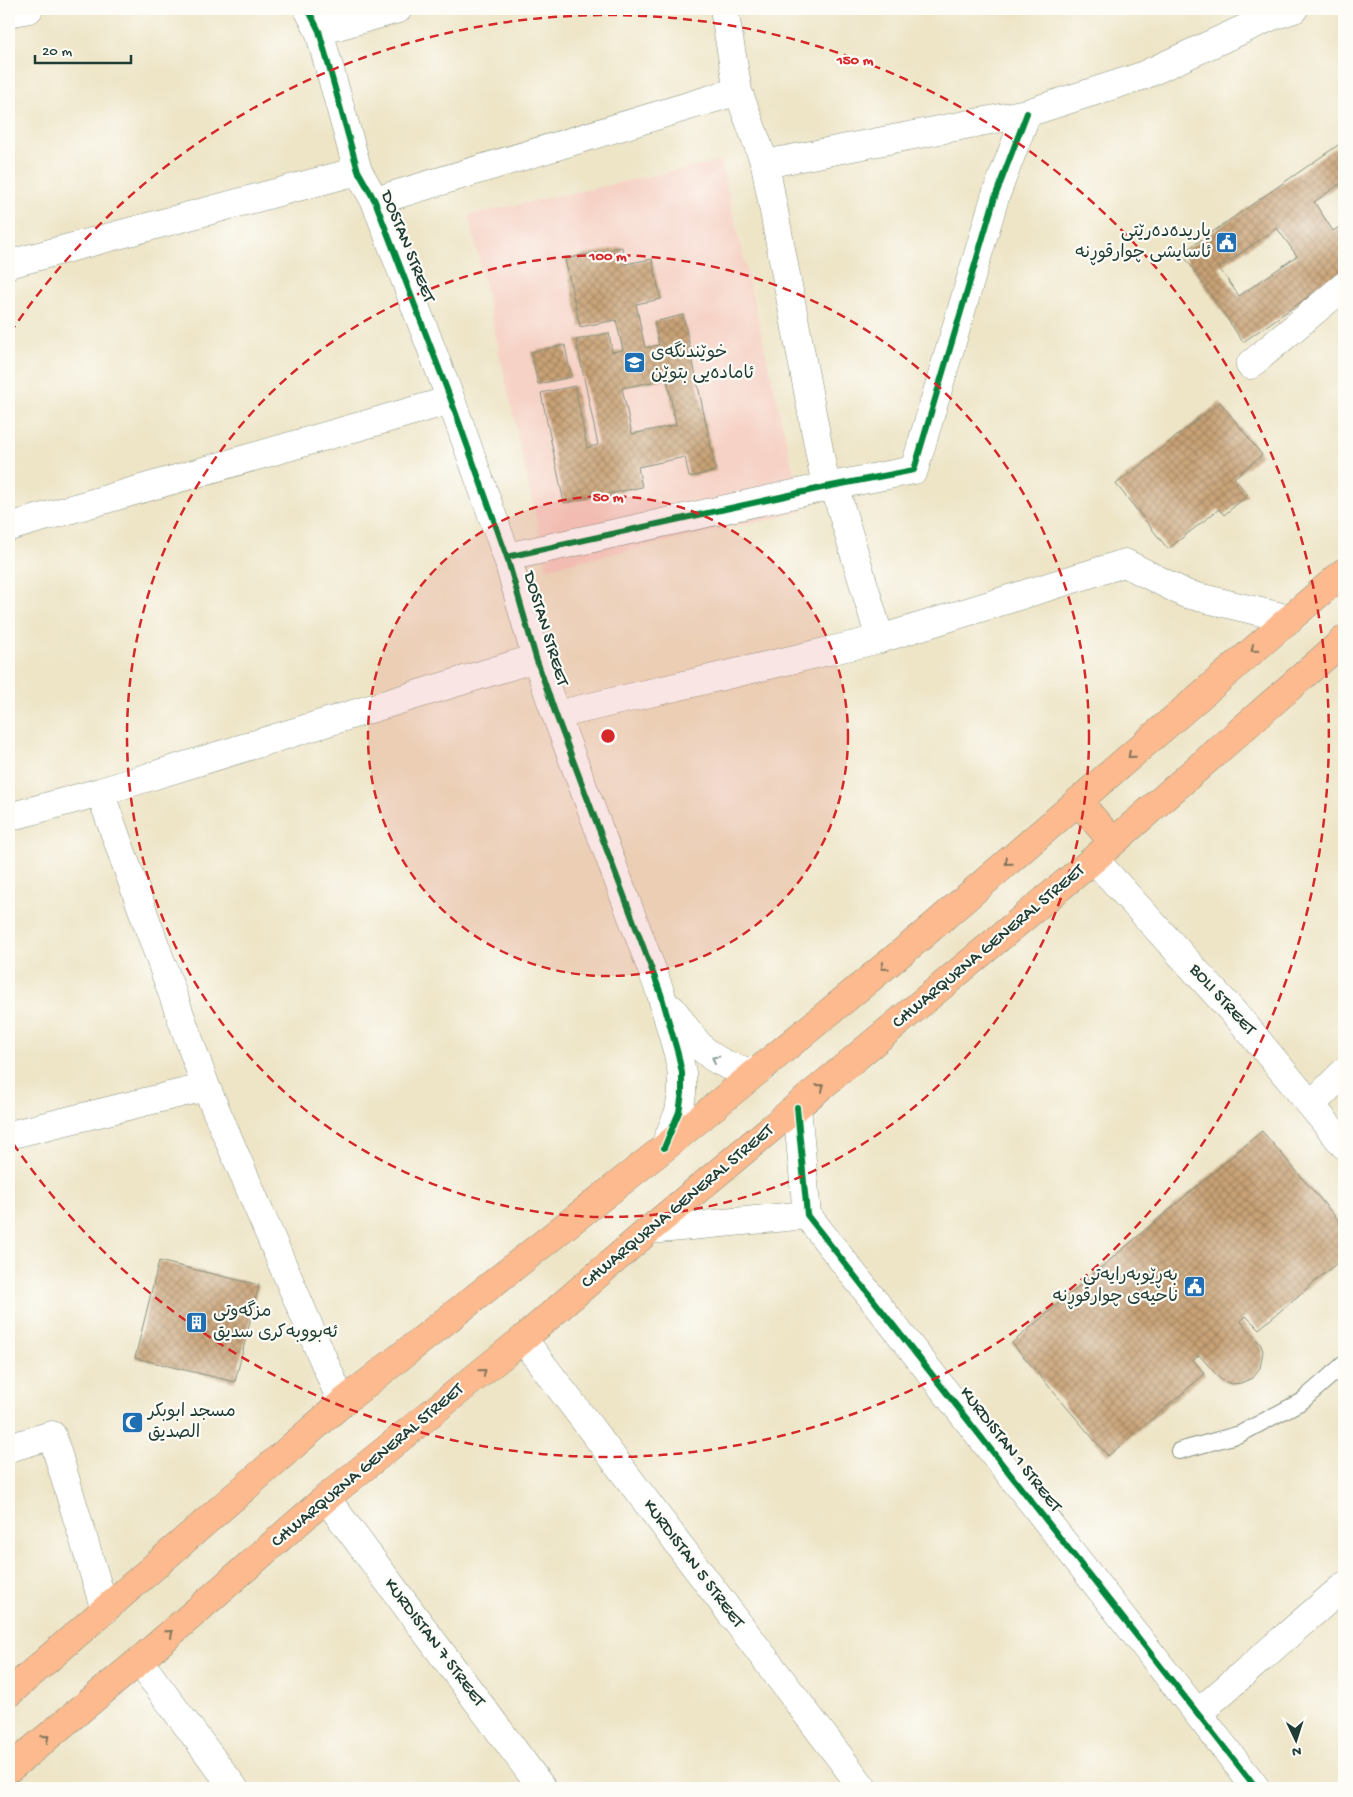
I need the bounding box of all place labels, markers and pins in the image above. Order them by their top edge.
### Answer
place label: یاریدەدەرێتی ئاسایشی چوارقوڕنە [1075,222,1211,266]
public building icon: یاریدەدەرێتی ئاسایشی چوارقوڕنە [1215,230,1239,254]
place label: خوێندنگەی ئامادەیی بتوێن [651,341,754,385]
school or university icon: خوێندنگەی ئامادەیی بتوێن [623,351,647,375]
centre of rings [599,727,617,745]
place label: بەڕێوبەرایەتی ناحیەی چوارقوڕنە [1053,1266,1178,1310]
public building icon: بەڕێوبەرایەتی ناحیەی چوارقوڕنە [1182,1274,1206,1298]
place label: مزگەوتی ئەبووبەکری سدیق [213,1300,338,1344]
building icon: مزگەوتی ئەبووبەکری سدیق [185,1310,209,1334]
place label: مسجد ابوبكر الصديق [146,1402,236,1444]
mosque icon: مسجد ابوبكر الصديق [120,1410,144,1434]

